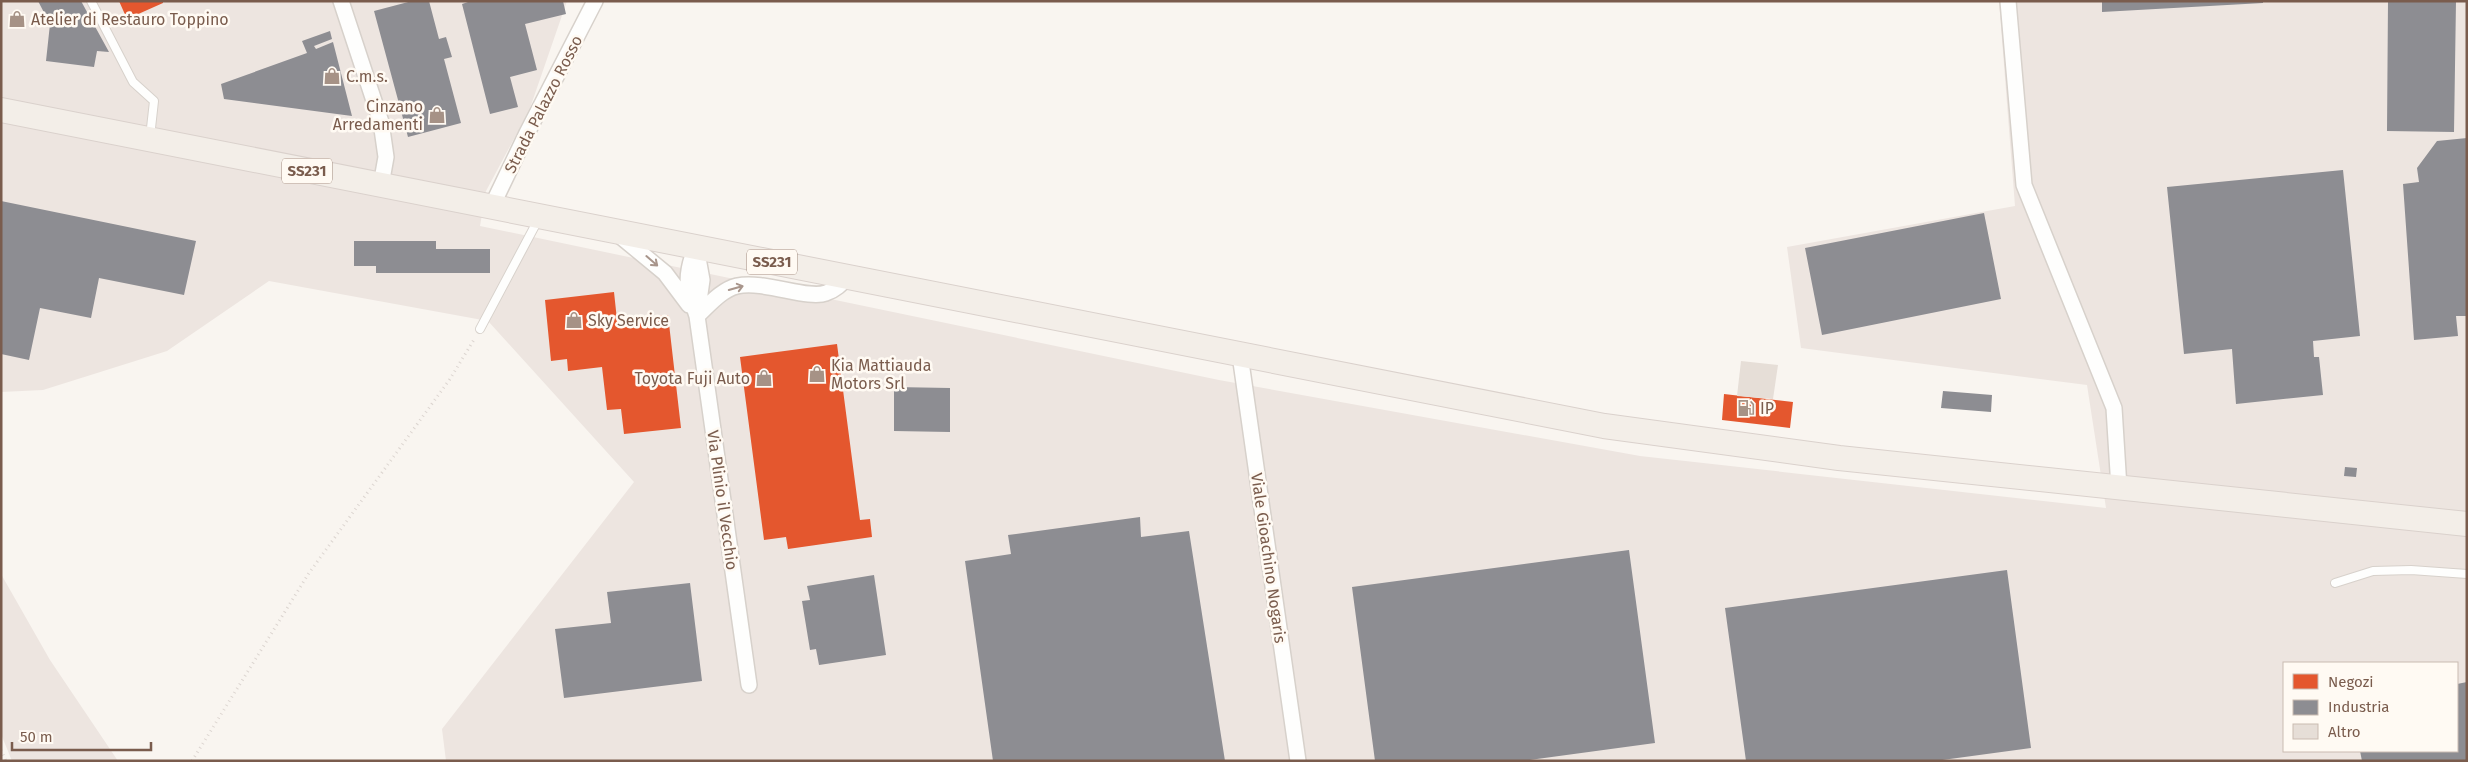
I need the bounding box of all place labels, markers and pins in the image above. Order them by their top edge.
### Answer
shop icon: Atelier di Restauro Toppino [7,9,27,29]
place label: Atelier di Restauro Toppino [31,10,229,29]
shop icon: C.m.s. [322,66,342,86]
place label: C.m.s. [346,67,388,86]
place label: Cinzano Arredamenti [333,97,423,134]
shop icon: Cinzano Arredamenti [427,105,447,125]
shop icon: Sky Service [564,310,584,330]
place label: Sky Service [588,311,669,330]
place label: Kia Mattiauda Motors Srl [831,356,931,393]
shop icon: Kia Mattiauda Motors Srl [807,364,827,384]
shop icon: Toyota Fuji Auto [754,368,774,388]
place label: Toyota Fuji Auto [634,369,750,388]
fuel station icon: IP [1736,398,1756,418]
place label: IP [1760,399,1774,418]

